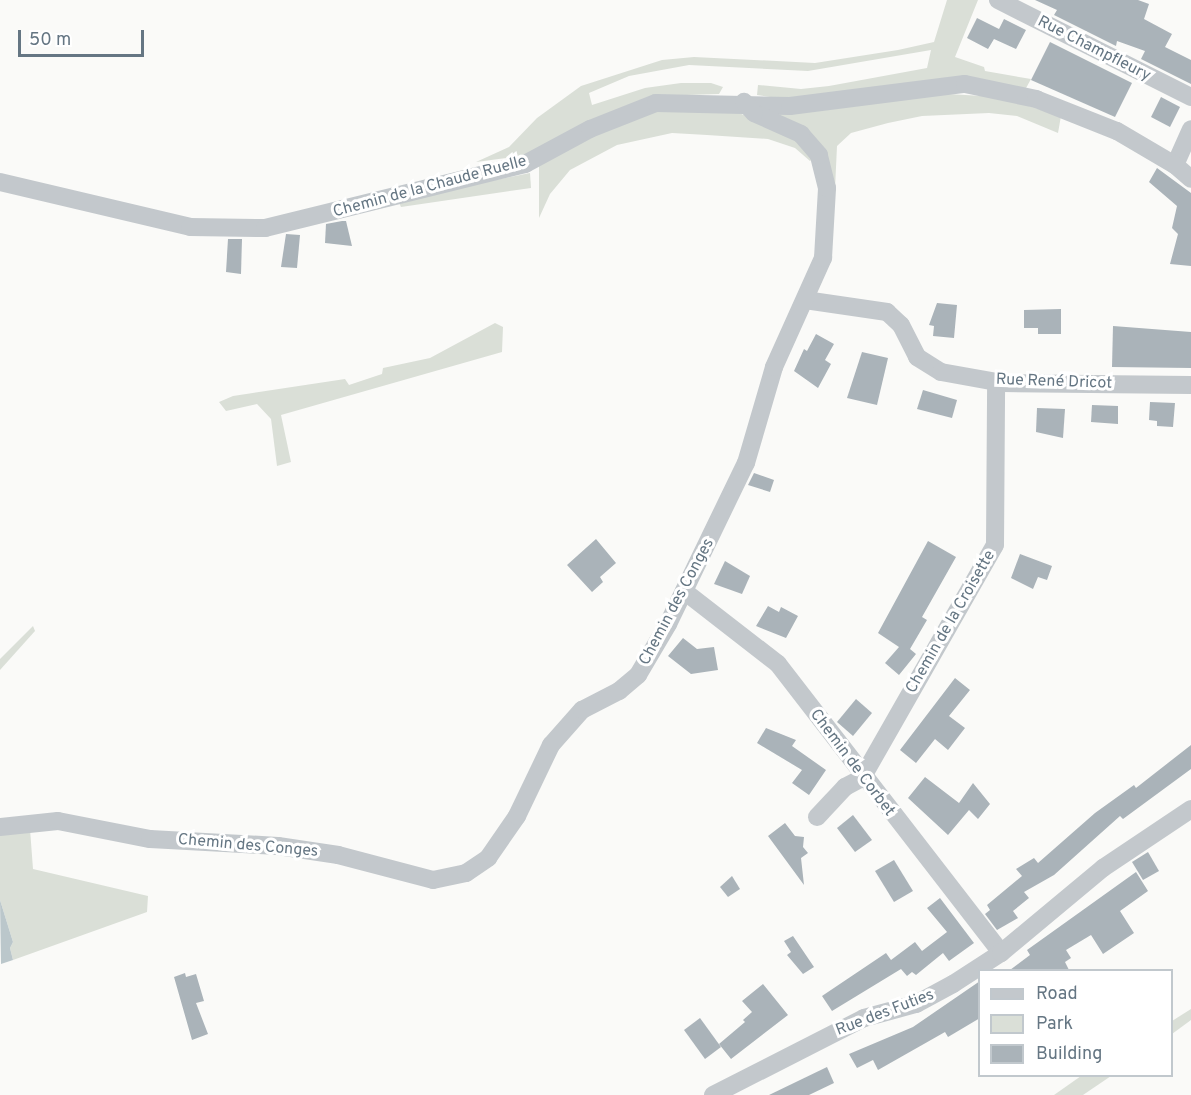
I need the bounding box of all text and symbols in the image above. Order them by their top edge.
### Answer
street label: Rue Champfleury [1034,12,1154,86]
scale bar [21,18,147,56]
text: 50 m [29,29,71,52]
street label: Chemin de la Chaude Ruelle [331,152,529,222]
street label: Rue René Dricot [995,370,1113,394]
street label: Chemin des Conges [635,535,719,669]
street label: Chemin de la Croisette [902,547,1000,697]
street label: Chemin de Corbet [805,706,899,820]
street label: Chemin des Conges [177,830,319,862]
legend [978,969,1173,1077]
text: Road [1036,983,1078,1006]
street label: Rue des Futies [833,985,937,1041]
text: Park [1036,1013,1073,1036]
text: Building [1036,1043,1102,1066]

